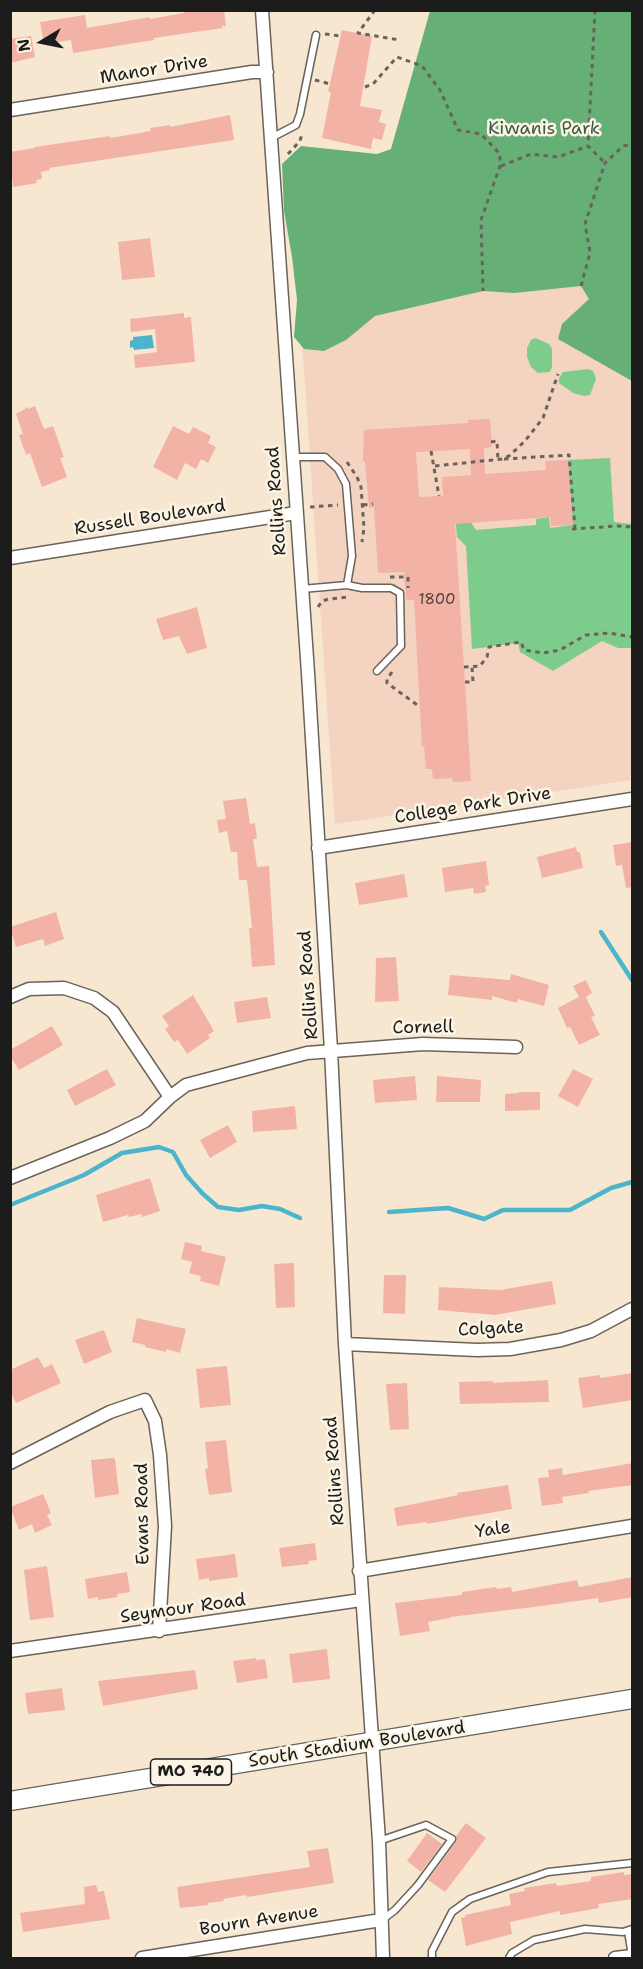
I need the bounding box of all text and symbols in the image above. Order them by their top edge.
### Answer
north arrow [12,12,72,72]
text: N [12,37,35,53]
street label: Manor Drive [99,51,209,89]
park label: Kiwanis Park [488,118,600,140]
street label: Rollins Road [262,446,292,556]
street label: Russell Boulevard [73,495,227,541]
house number: 1800 [418,591,456,609]
street label: College Park Drive [393,783,553,829]
street label: Rollins Road [294,930,324,1040]
street label: Cornell [392,1017,454,1039]
street label: Colgate [457,1316,525,1342]
street label: Rollins Road [320,1416,350,1526]
street label: Evans Road [131,1463,155,1565]
street label: Yale [474,1517,512,1543]
street label: Seymour Road [119,1590,247,1628]
street label: South Stadium Boulevard [247,1717,467,1773]
road number: MO 740 [150,1759,231,1785]
street label: Bourn Avenue [198,1901,320,1941]

